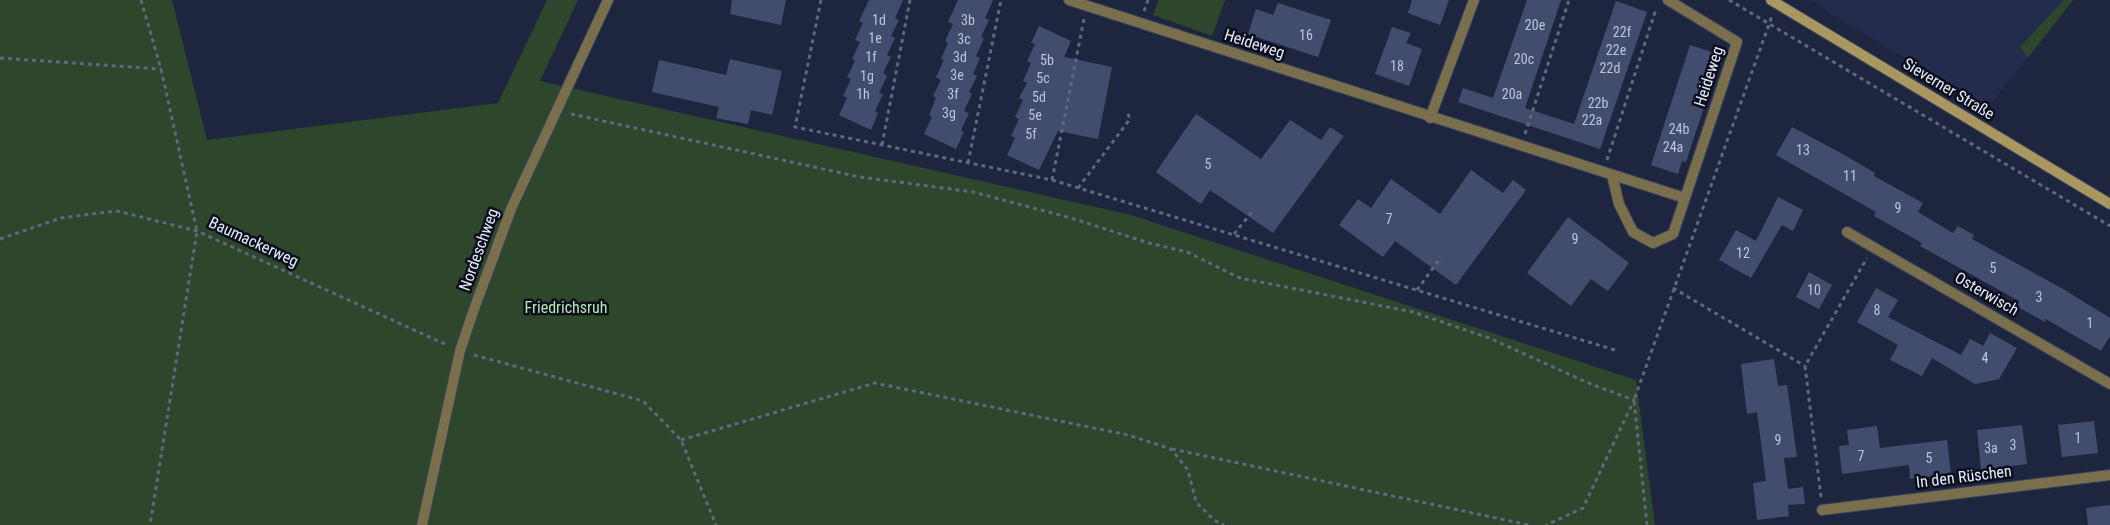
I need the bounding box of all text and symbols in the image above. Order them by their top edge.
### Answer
house number: 1d [872,13,886,29]
house number: 3b [961,13,975,29]
house number: 20e [1525,18,1545,34]
house number: 22f [1613,25,1631,41]
street label: Heideweg [1221,26,1287,64]
house number: 16 [1299,28,1313,44]
house number: 1e [868,31,882,47]
house number: 3c [957,32,971,48]
house number: 22e [1606,43,1626,59]
street label: Heideweg [1691,44,1729,110]
house number: 1f [865,50,877,66]
house number: 3d [953,50,967,66]
house number: 20c [1514,52,1534,68]
house number: 5b [1040,53,1054,69]
street label: Sieverner Straße [1899,55,1997,125]
house number: 18 [1390,59,1404,75]
house number: 22d [1600,61,1620,77]
house number: 3e [950,68,964,84]
house number: 1g [860,69,874,85]
house number: 5c [1036,71,1050,87]
house number: 1h [856,87,870,103]
house number: 3f [947,87,959,103]
house number: 20a [1502,87,1522,103]
house number: 5d [1032,90,1046,106]
house number: 22b [1588,96,1608,112]
house number: 3g [942,106,956,122]
house number: 5e [1028,108,1042,124]
house number: 22a [1582,113,1602,129]
house number: 24b [1669,122,1689,138]
house number: 5f [1025,127,1037,143]
house number: 24a [1663,140,1683,156]
house number: 13 [1796,143,1810,159]
house number: 5 [1205,157,1211,173]
house number: 11 [1843,169,1857,185]
house number: 9 [1895,201,1901,217]
street label: Nordeschweg [456,206,504,294]
house number: 7 [1386,212,1392,228]
street label: Baumackerweg [205,214,301,272]
house number: 9 [1572,232,1578,248]
house number: 12 [1736,246,1750,262]
house number: 5 [1990,261,1996,277]
street label: Osterwisch [1951,269,2021,321]
house number: 10 [1807,283,1821,299]
house number: 3 [2036,290,2042,306]
park label: Friedrichsruh [525,299,607,319]
house number: 8 [1874,303,1880,319]
house number: 1 [2087,316,2093,332]
house number: 4 [1982,351,1988,367]
house number: 1 [2075,431,2081,447]
house number: 9 [1775,433,1781,449]
house number: 3 [2010,438,2016,454]
house number: 3a [1984,441,1998,457]
house number: 7 [1858,449,1864,465]
house number: 5 [1926,451,1932,467]
street label: In den Rüschen [1915,463,2013,493]

